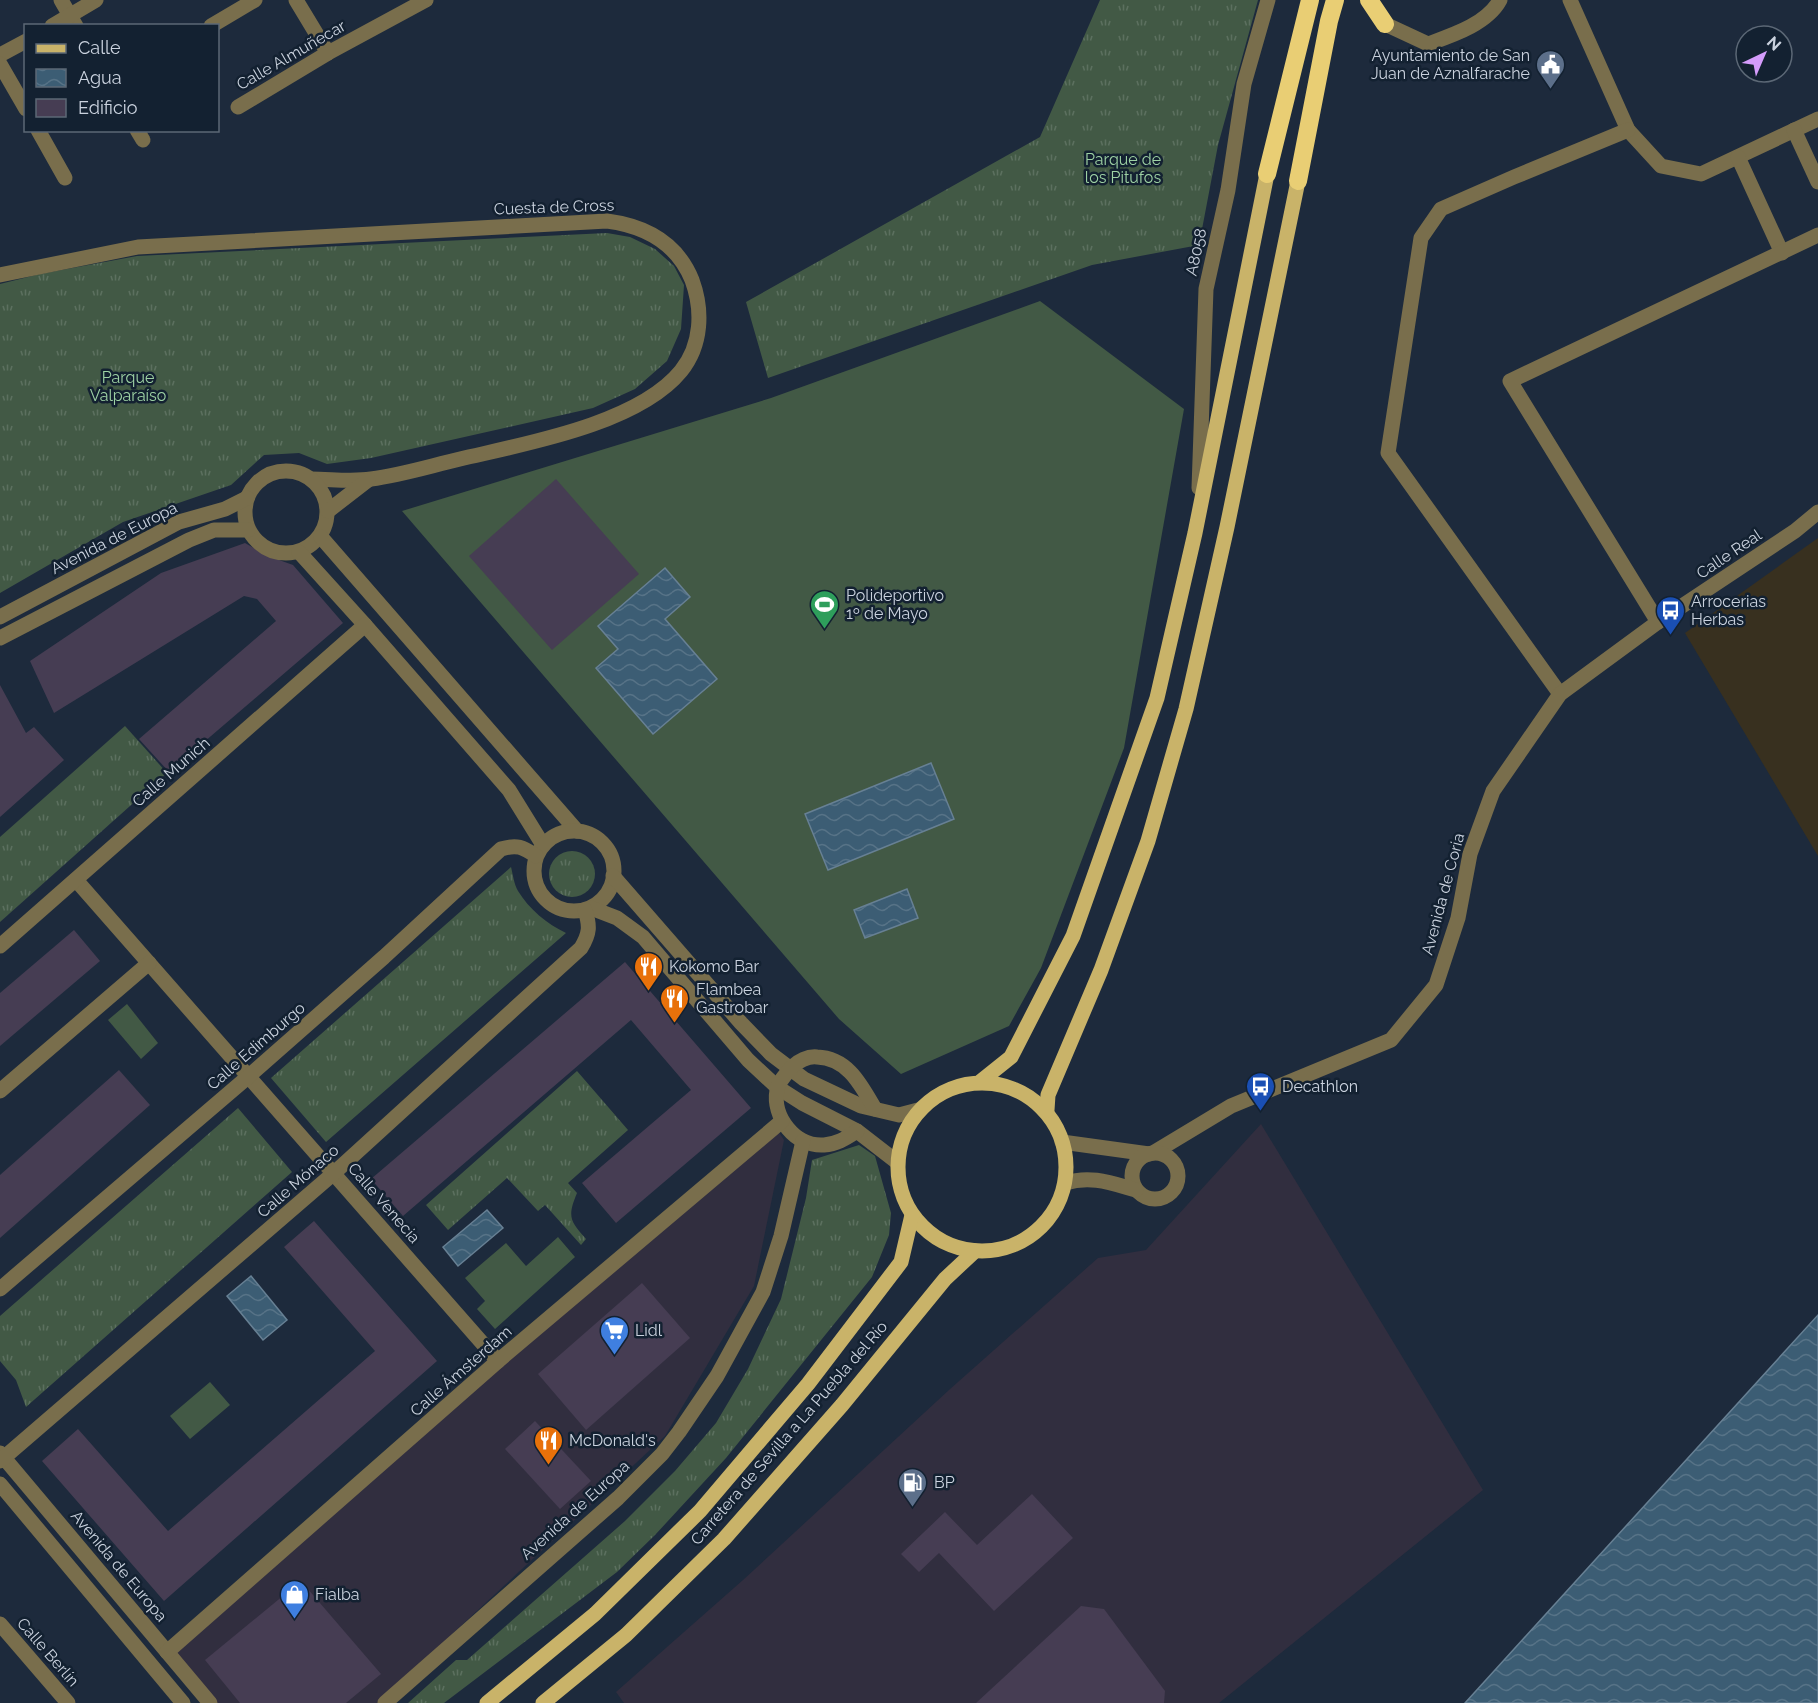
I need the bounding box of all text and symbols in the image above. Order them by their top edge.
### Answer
street label: Calle Almuñecar [233,16,349,94]
legend [24,24,219,132]
north arrow [1734,24,1794,84]
text: N [1763,32,1785,55]
text: Calle [78,37,121,58]
place label: Ayuntamiento de San Juan de Aznalfarache [1371,46,1530,83]
public building icon: Ayuntamiento de San Juan de Aznalfarache [1535,48,1567,90]
text: Agua [78,67,122,88]
text: Edificio [78,97,138,118]
park label: Parque de los Pitufos [1085,150,1161,187]
street label: Cuesta de Cross [493,195,615,219]
street label: A8058 [1182,226,1210,278]
park label: Parque Valparaíso [90,368,166,405]
street label: Avenida de Europa [48,498,180,578]
street label: Calle Real [1693,525,1766,583]
place label: Polideportivo 1º de Mayo [846,586,944,623]
sports icon: Polideportivo 1º de Mayo [809,588,841,630]
place label: Arrocerias Herbas [1691,592,1766,629]
bus stop icon: Arrocerias Herbas [1654,594,1686,636]
street label: Calle Munich [128,733,214,811]
street label: Avenida de Coria [1418,831,1468,957]
restaurant icon: Kokomo Bar [632,950,664,992]
place label: Kokomo Bar [669,957,760,976]
place label: Flambea Gastrobar [696,980,769,1017]
restaurant icon: Flambea Gastrobar [659,982,691,1024]
street label: Calle Edimburgo [203,998,309,1094]
bus stop icon: Decathlon [1245,1070,1277,1112]
place label: Decathlon [1282,1077,1358,1096]
street label: Calle Mónaco [253,1141,343,1221]
street label: Calle Venecia [344,1159,424,1247]
supermarket icon: Lidl [598,1314,630,1356]
street label: Carretera de Sevilla a La Puebla del Río [687,1317,891,1549]
street label: Calle Ámsterdam [406,1321,516,1420]
place label: Lidl [635,1321,663,1340]
restaurant icon: McDonald's [532,1424,564,1466]
place label: McDonald's [569,1431,656,1450]
street label: Avenida de Europa [517,1456,633,1564]
fuel station icon: BP [897,1466,929,1508]
place label: BP [934,1473,955,1492]
street label: Avenida de Europa [67,1506,171,1626]
shop icon: Fialba [278,1578,310,1620]
place label: Fialba [315,1585,360,1604]
street label: Calle Berlín [13,1614,83,1690]

